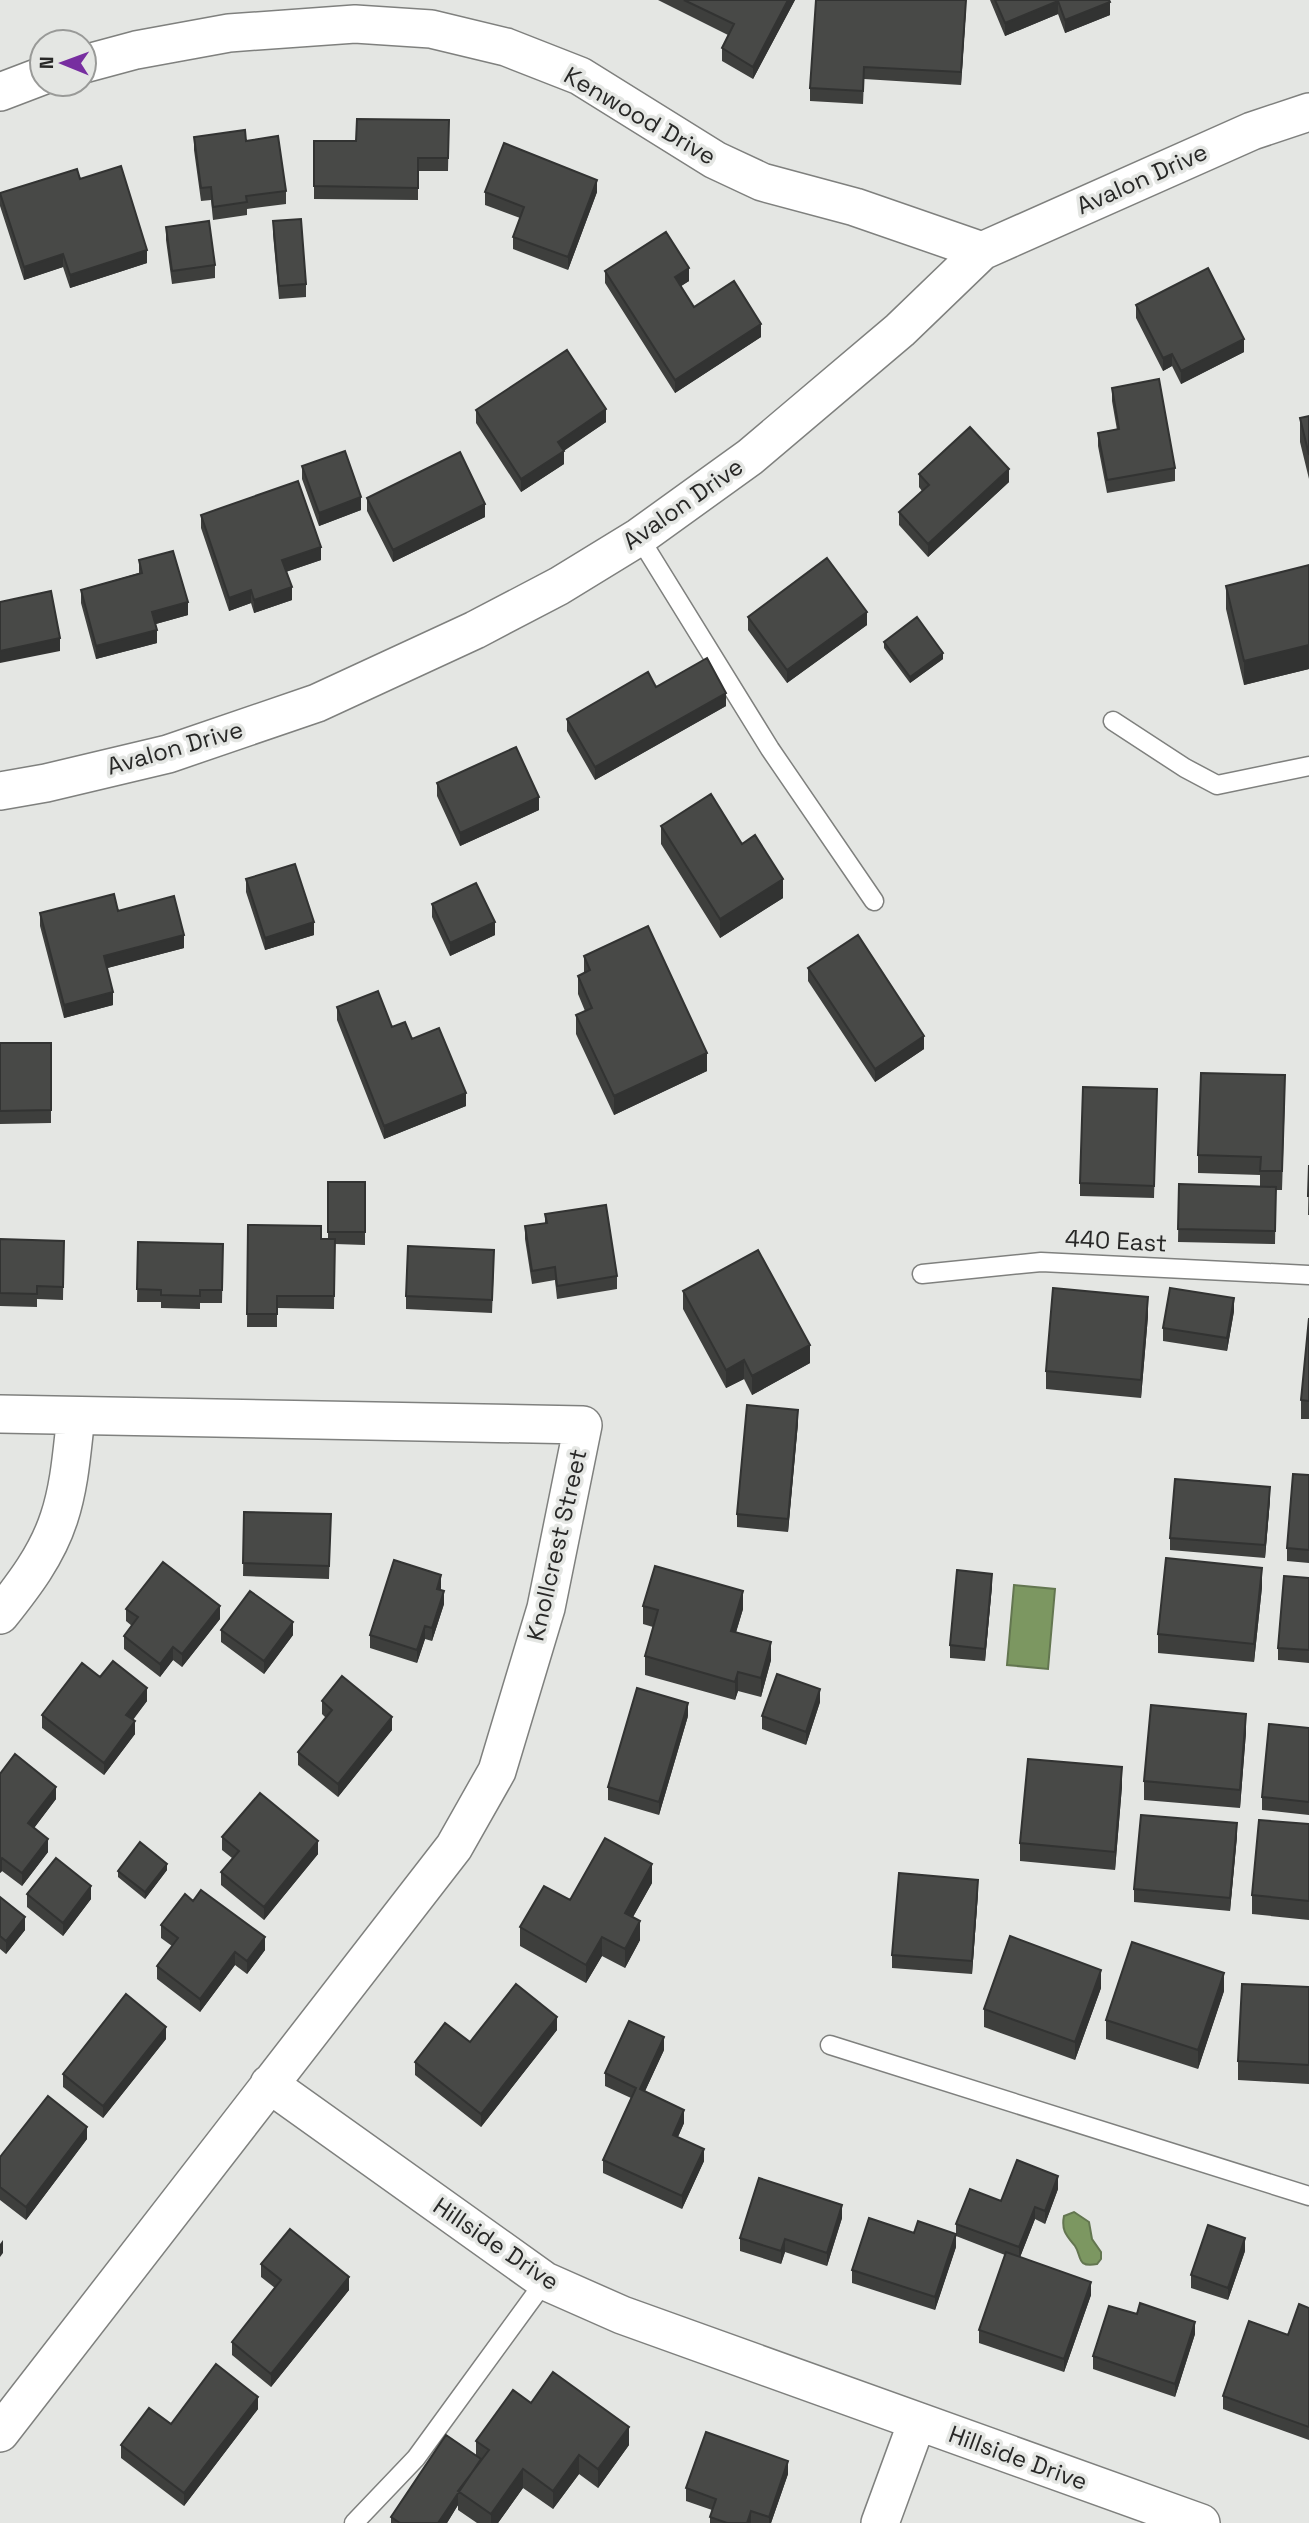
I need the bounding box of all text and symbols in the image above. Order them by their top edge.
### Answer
north arrow [28,28,98,98]
text: N [34,56,59,69]
street label: Kenwood Drive [559,59,722,172]
street label: Avalon Drive [1071,136,1212,221]
street label: Avalon Drive [616,451,749,556]
street label: Avalon Drive [103,713,246,782]
street label: 440 East [1064,1222,1168,1259]
street label: Knollcrest Street [519,1446,594,1644]
street label: Hillside Drive [427,2190,565,2297]
street label: Hillside Drive [945,2418,1092,2497]

